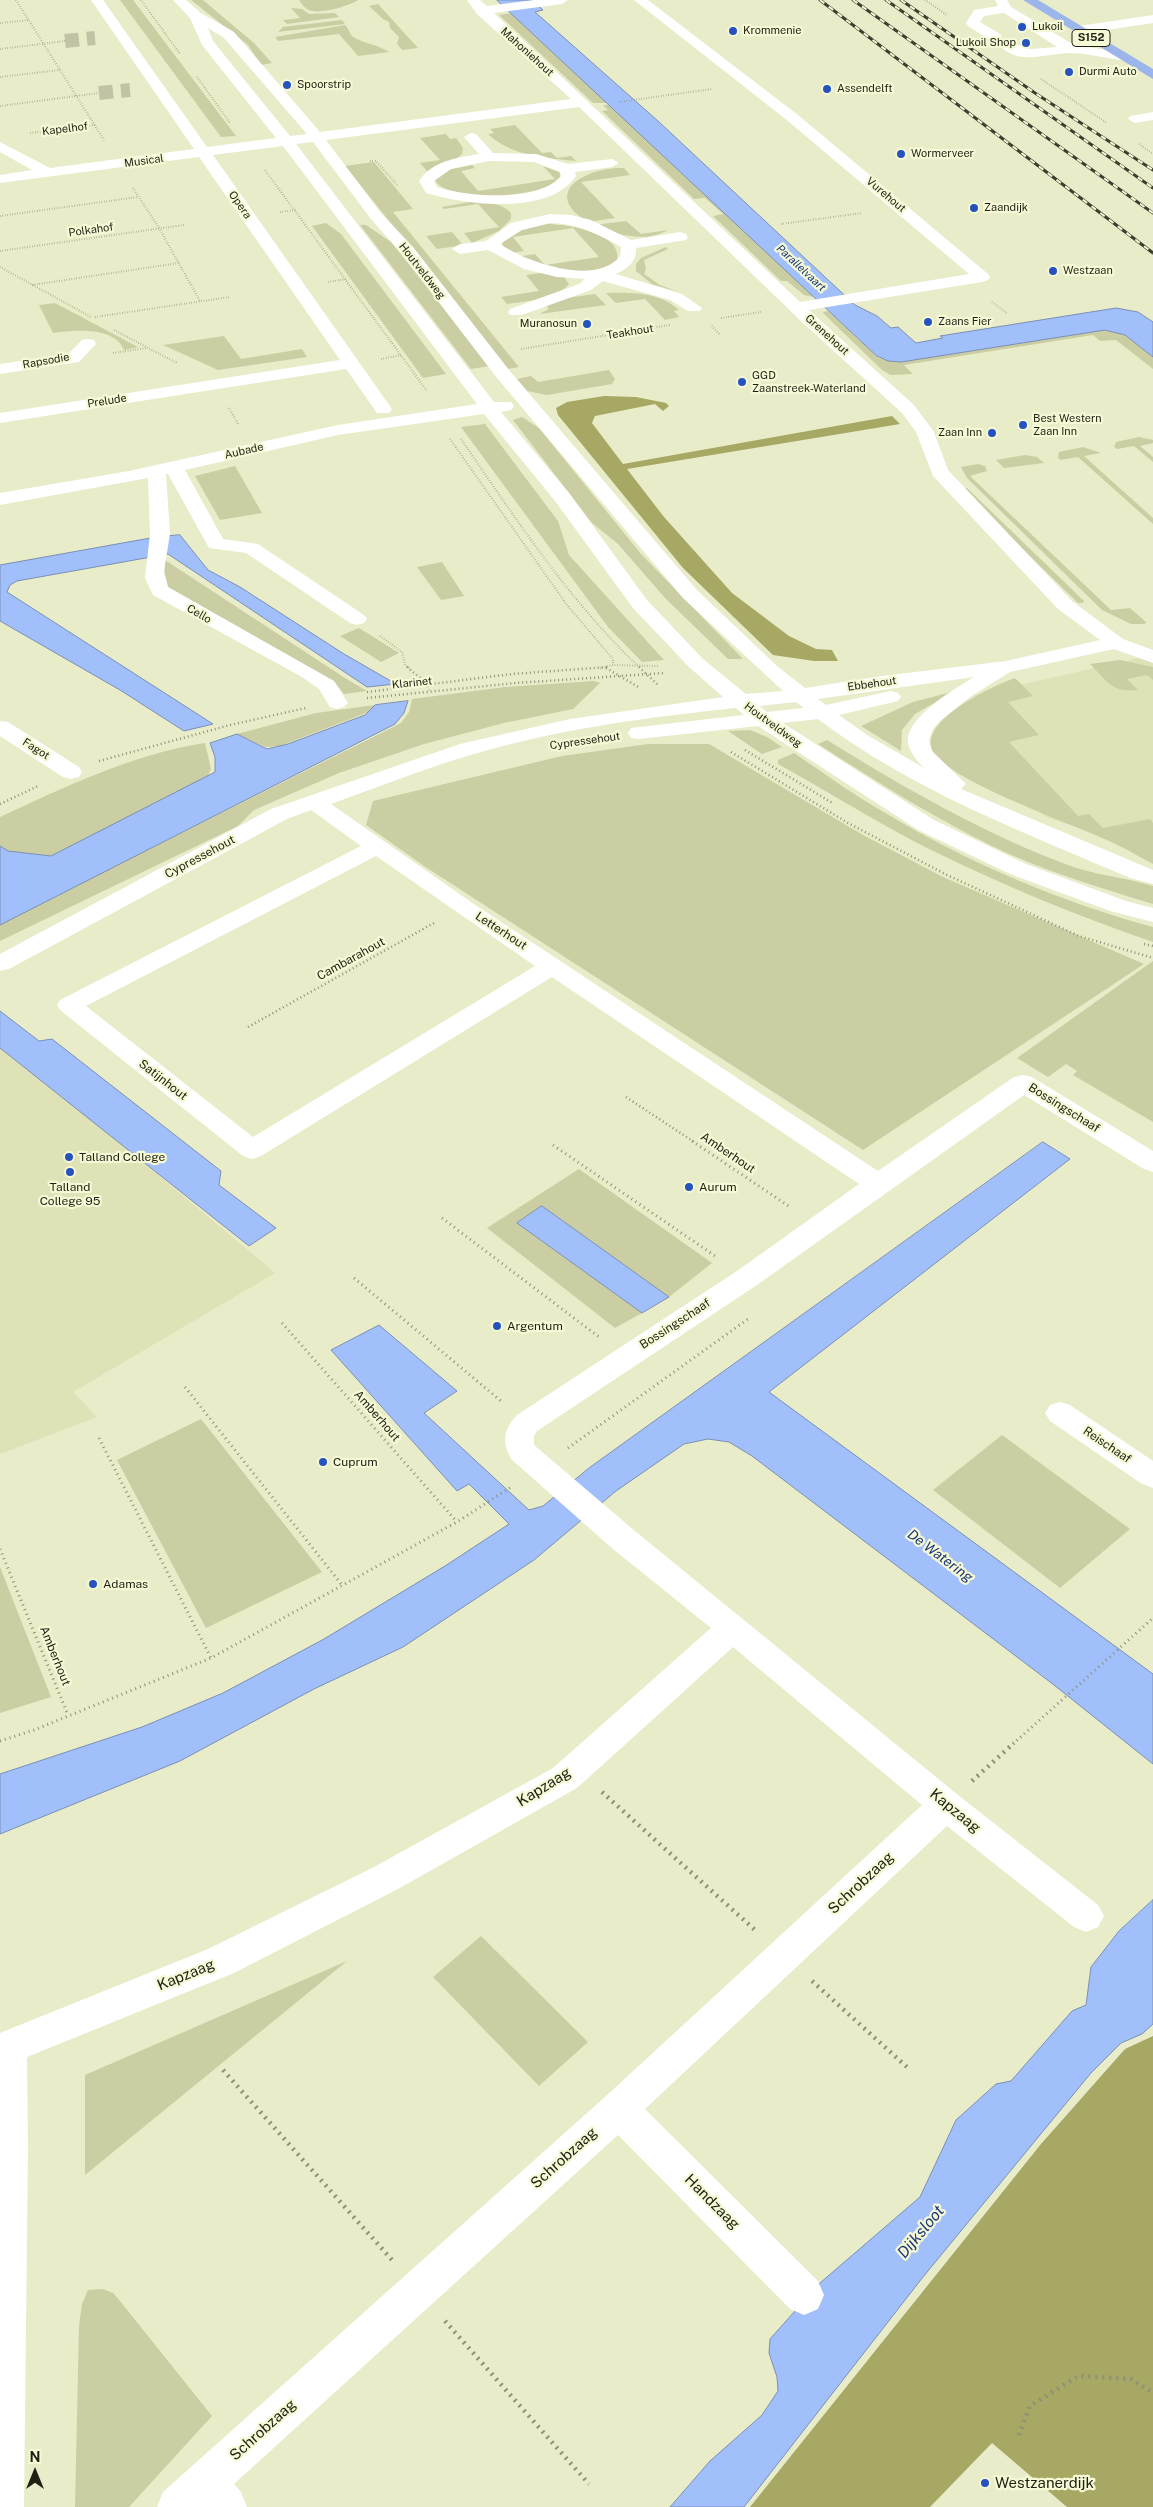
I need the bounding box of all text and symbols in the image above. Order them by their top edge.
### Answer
place label: Lukoil [1032,20,1063,34]
marker: Lukoil [1016,21,1028,33]
place label: Krommenie [743,24,801,38]
street label: Mahoniehout [498,25,556,79]
marker: Krommenie [727,25,739,37]
road number: S152 [1072,29,1110,46]
place label: Lukoil Shop [956,36,1016,50]
marker: Lukoil Shop [1020,37,1032,49]
place label: Durmi Auto [1079,65,1137,79]
marker: Durmi Auto [1063,66,1075,78]
place label: Spoorstrip [297,78,351,92]
marker: Spoorstrip [281,79,293,91]
place label: Assendelft [837,82,892,96]
marker: Assendelft [821,83,833,95]
street label: Kapelhof [41,120,89,138]
place label: Wormerveer [911,147,974,161]
marker: Wormerveer [895,148,907,160]
street label: Musical [123,152,165,170]
street label: Vurehout [864,175,908,215]
street label: Opera [226,189,254,221]
place label: Zaandijk [984,201,1028,215]
marker: Zaandijk [968,202,980,214]
street label: Polkahof [68,220,114,240]
street label: Houtveldweg [396,240,448,302]
water label: Parallelvaart [774,242,828,294]
place label: Westzaan [1063,264,1113,278]
marker: Westzaan [1047,265,1059,277]
street label: Grenehout [802,312,852,358]
place label: Zaans Fier [938,315,992,329]
marker: Zaans Fier [922,316,934,328]
place label: Muranosun [520,317,577,331]
marker: Muranosun [581,318,593,330]
street label: Teakhout [606,322,654,342]
street label: Rapsodie [22,350,70,372]
place label: GGD Zaanstreek-Waterland [752,369,866,395]
marker: GGD Zaanstreek-Waterland [736,376,748,388]
street label: Prelude [86,391,128,411]
place label: Best Western Zaan Inn [1033,412,1102,438]
marker: Best Western Zaan Inn [1017,419,1029,431]
place label: Zaan Inn [938,426,982,440]
marker: Zaan Inn [986,427,998,439]
street label: Aubade [223,440,265,462]
street label: Cello [184,602,214,626]
street label: Klarinet [391,674,433,692]
street label: Ebbehout [847,674,897,694]
street label: Houtveldweg [742,700,804,750]
street label: Cypressehout [549,730,621,752]
street label: Fagot [20,736,52,762]
street label: Cypressehout [162,832,238,882]
street label: Letterhout [473,909,529,953]
street label: Cambarahout [315,934,387,984]
street label: Satijnhout [136,1057,190,1103]
street label: Bossingschaaf [1026,1080,1102,1136]
street label: Amberhout [698,1129,758,1177]
place label: Talland College [79,1150,165,1164]
marker: Talland College [63,1151,75,1163]
marker: Talland College 95 [64,1166,76,1178]
place label: Talland College 95 [40,1180,100,1208]
place label: Aurum [699,1180,737,1194]
marker: Aurum [683,1181,695,1193]
street label: Bossingschaaf [637,1296,713,1352]
place label: Argentum [507,1319,563,1333]
marker: Argentum [491,1320,503,1332]
street label: Amberhout [351,1388,403,1444]
street label: Reischaaf [1080,1424,1134,1466]
place label: Cuprum [333,1455,378,1469]
marker: Cuprum [317,1456,329,1468]
water label: De Watering [904,1526,976,1586]
place label: Adamas [103,1577,148,1591]
marker: Adamas [87,1578,99,1590]
street label: Amberhout [37,1624,73,1688]
street label: Kapzaag [514,1763,574,1811]
street label: Kapzaag [926,1785,984,1837]
street label: Schrobzaag [825,1848,897,1918]
street label: Kapzaag [155,1955,217,1995]
street label: Schrobzaag [527,2124,601,2192]
street label: Handzaag [681,2171,743,2233]
water label: Dijksloot [894,2202,948,2262]
street label: Schrobzaag [226,2396,300,2464]
north arrow [10,2447,60,2497]
text: N [30,2449,40,2465]
place label: Westzanerdijk [995,2474,1094,2492]
marker: Westzanerdijk [979,2477,991,2489]

